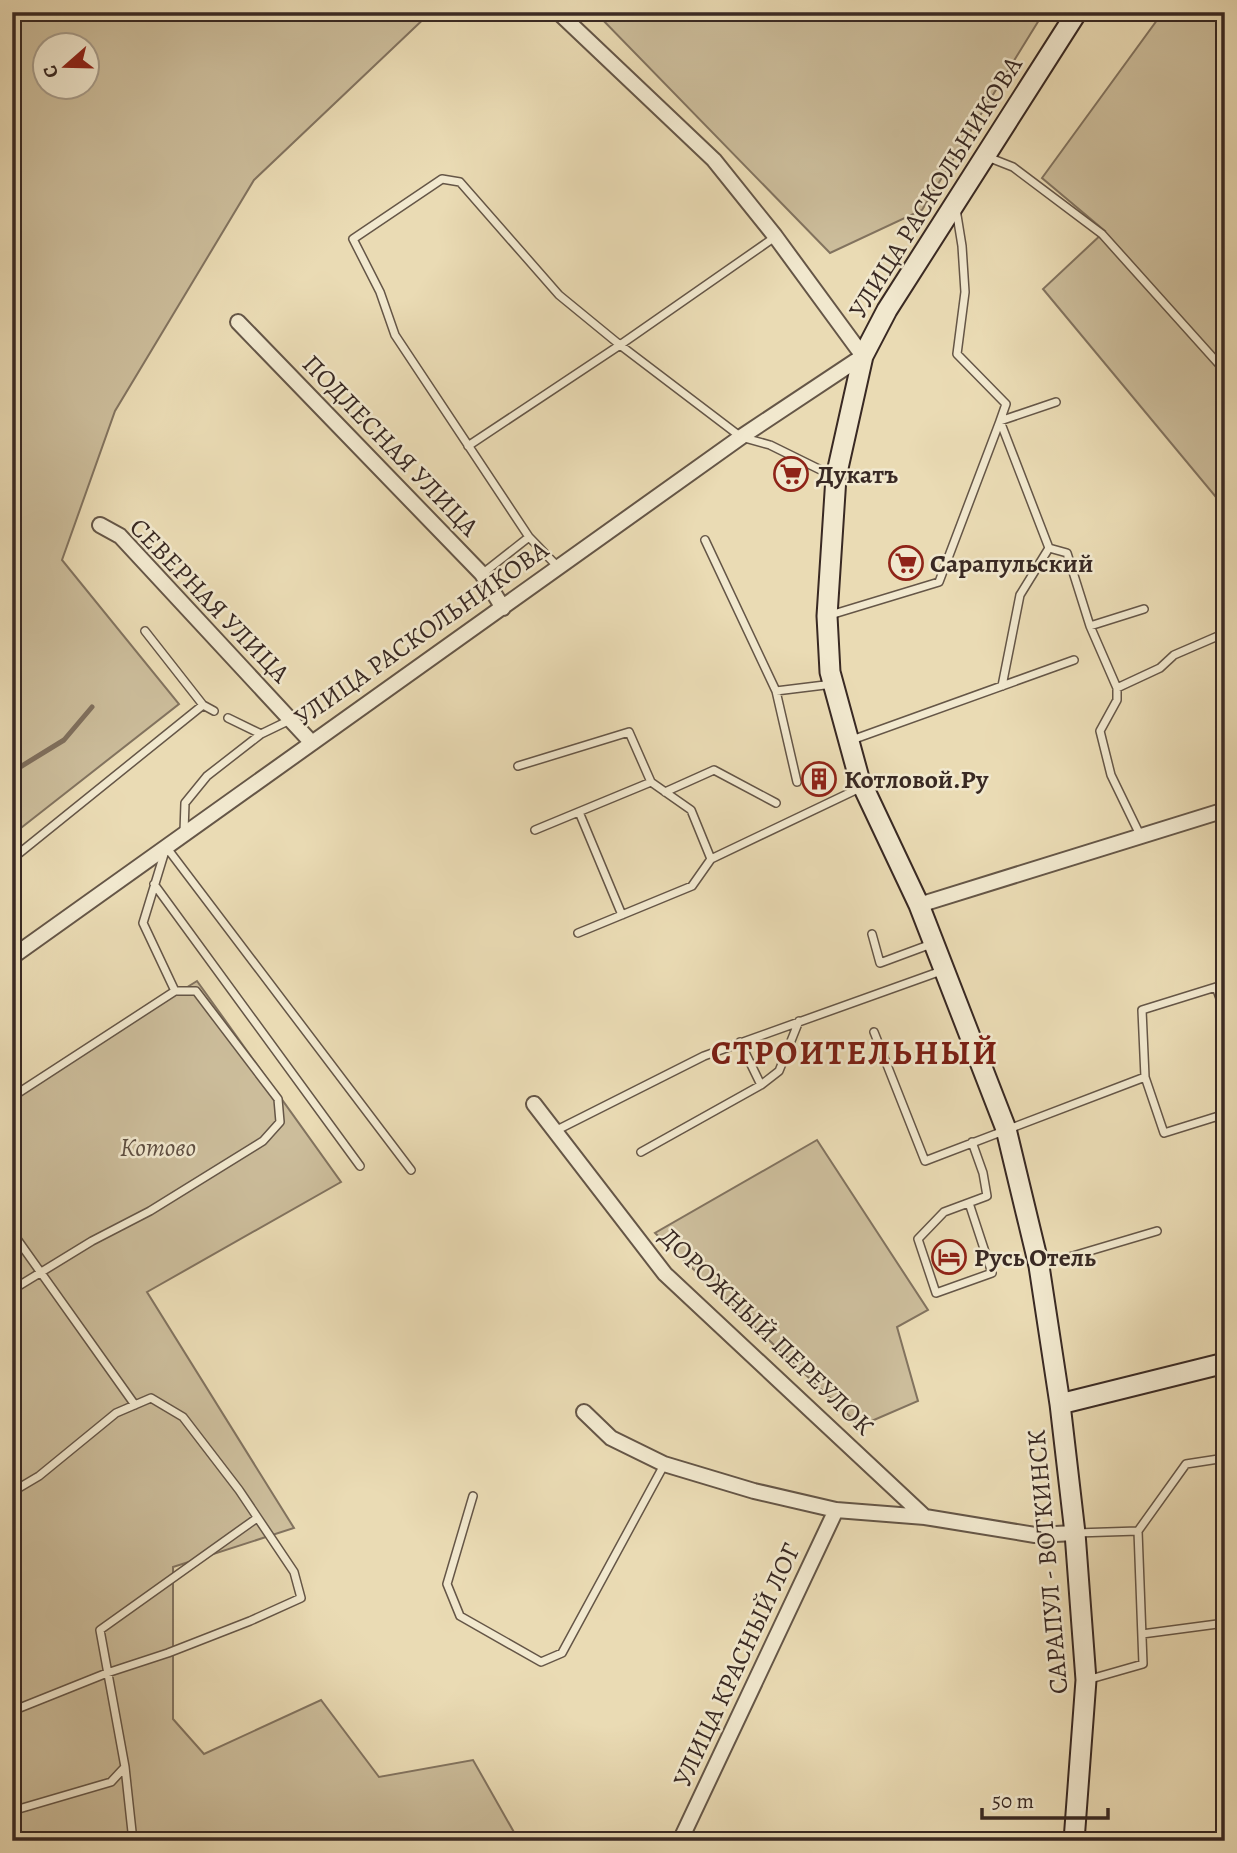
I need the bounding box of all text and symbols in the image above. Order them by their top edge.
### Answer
north arrow [32,32,102,102]
street label: УЛИЦА РАСКОЛЬНИКОВА [840,49,1031,325]
text: С [37,62,65,81]
street label: ПОДЛЕСНАЯ УЛИЦА [295,347,487,544]
supermarket icon: Дукатъ [772,455,810,493]
place label: Дукатъ [816,457,898,492]
street label: СЕВЕРНАЯ УЛИЦА [122,510,298,691]
street label: УЛИЦА РАСКОЛЬНИКОВА [287,532,556,735]
supermarket icon: Сарапульский [887,544,925,582]
place label: Сарапульский [930,546,1093,581]
building icon: Котловой.Ру [800,760,838,798]
place label: Котловой.Ру [844,762,989,797]
district label: СТРОИТЕЛЬНЫЙ [711,1030,999,1075]
park label: Котово [120,1130,196,1165]
street label: ДОРОЖНЫЙ ПЕРЕУЛОК [652,1220,882,1443]
hotel icon: Русь Отель [930,1238,968,1276]
place label: Русь Отель [974,1240,1096,1275]
street label: САРАПУЛ - ВОТКИНСК [1018,1428,1076,1695]
street label: УЛИЦА КРАСНЫЙ ЛОГ [665,1538,808,1793]
scale bar [982,1776,1108,1820]
text: 50 m [992,1787,1034,1815]

